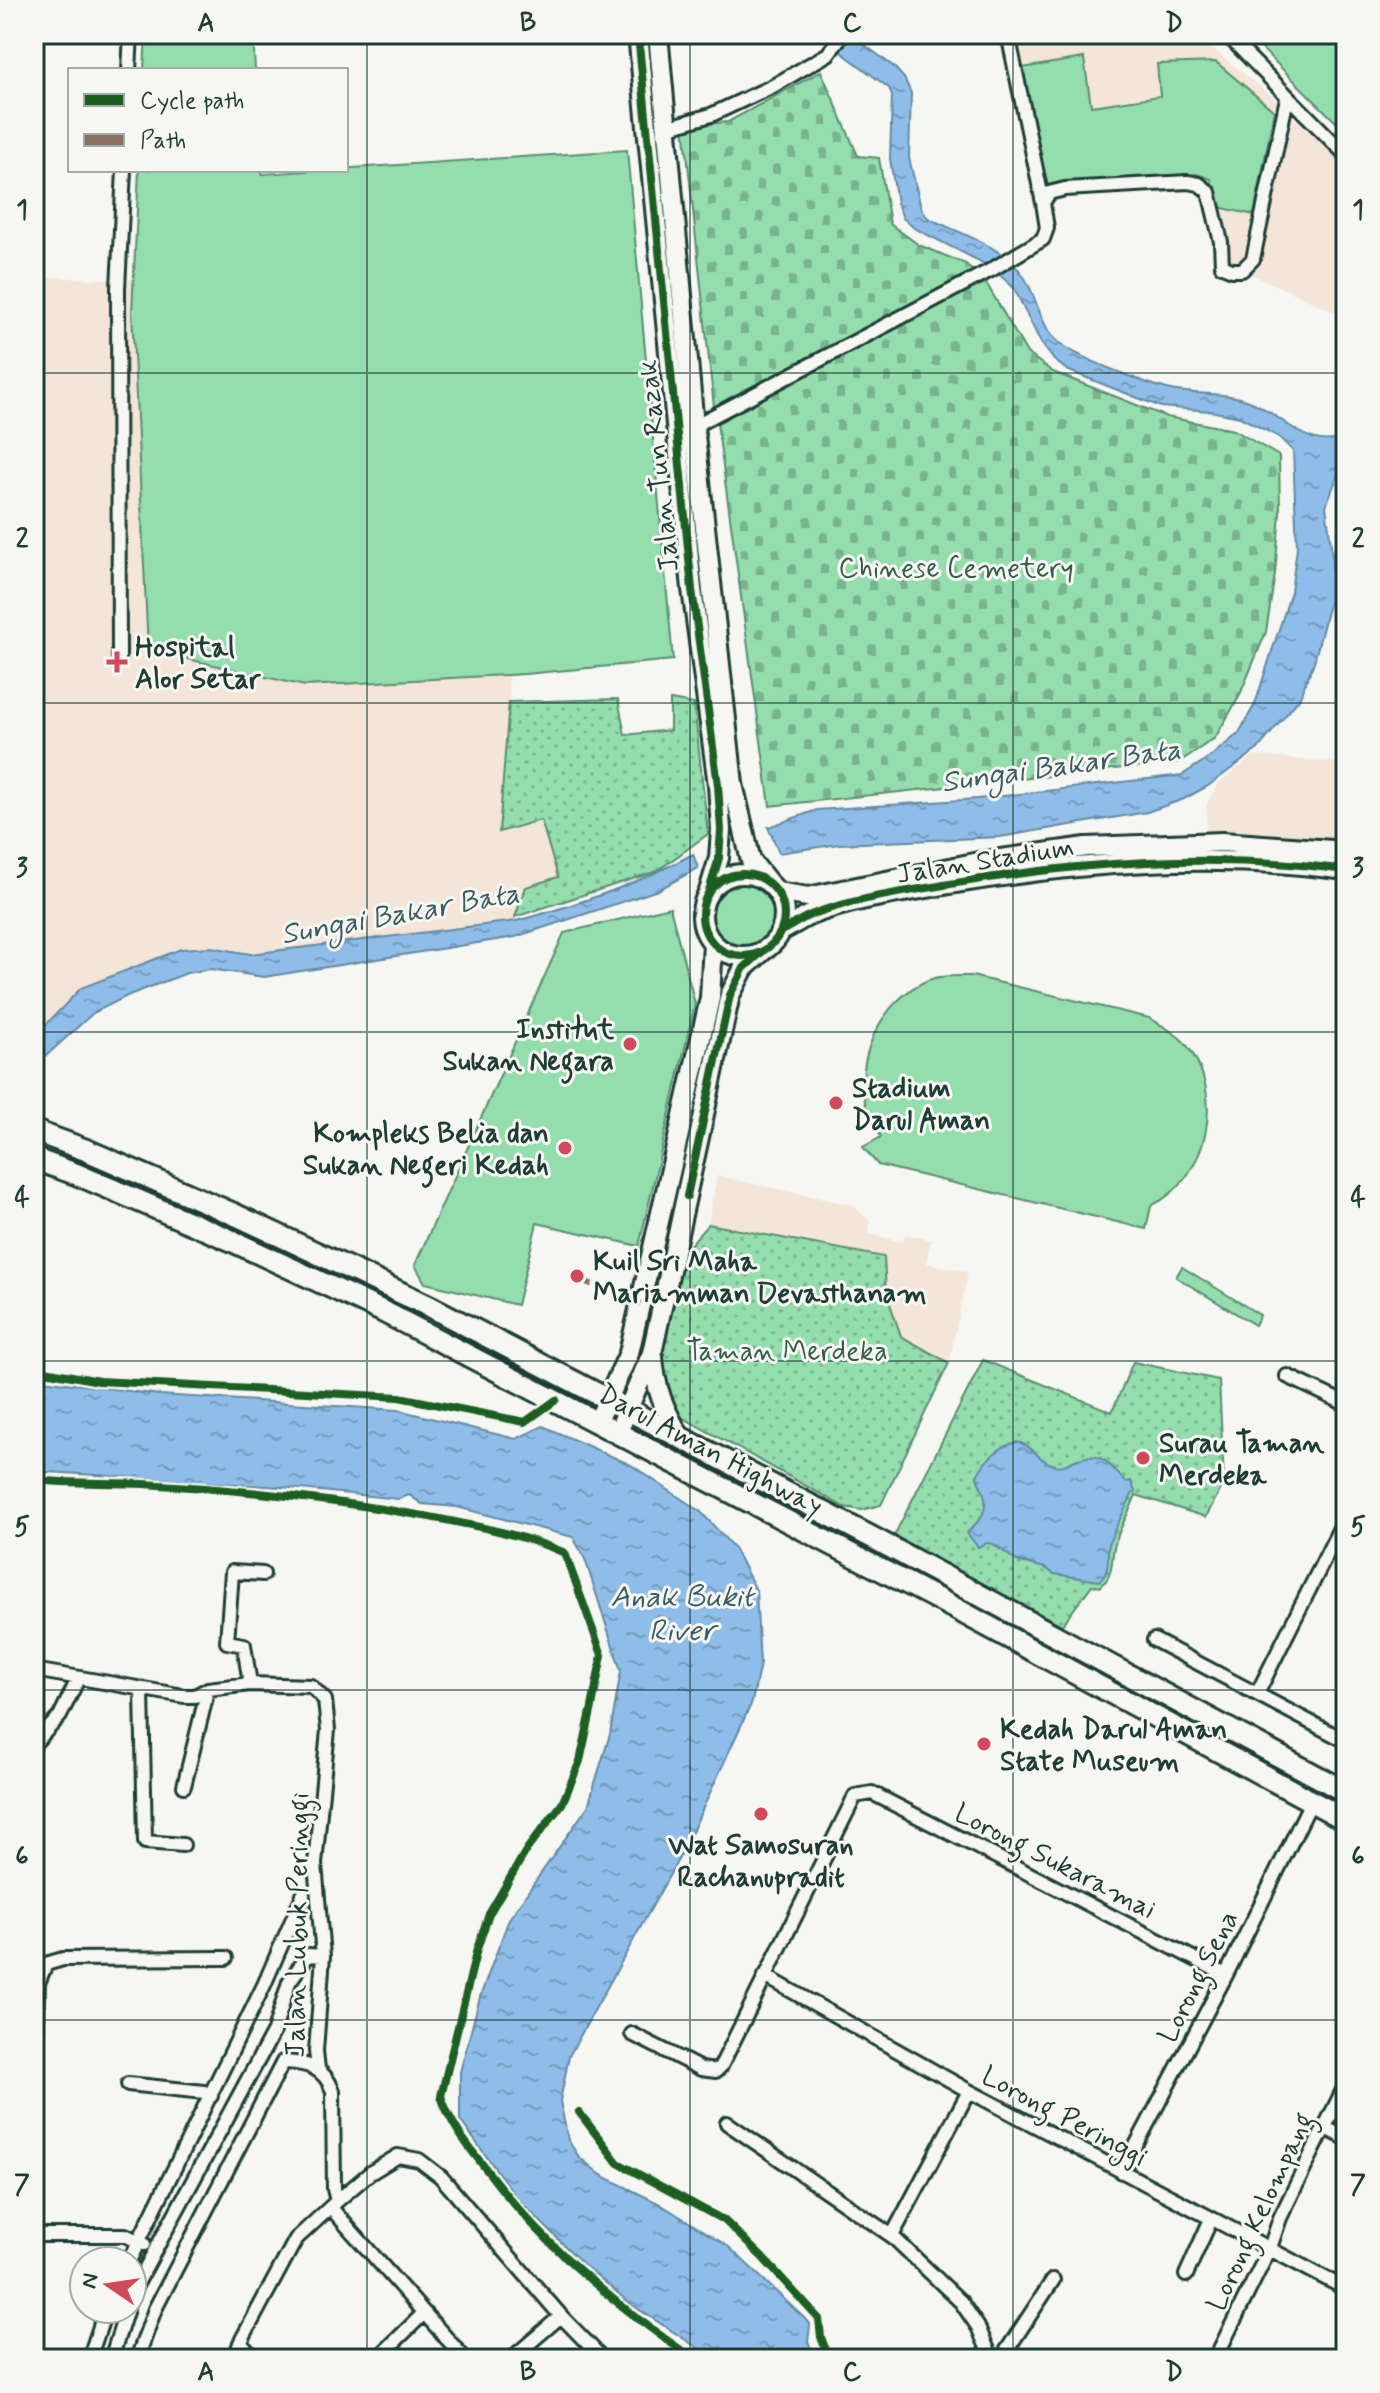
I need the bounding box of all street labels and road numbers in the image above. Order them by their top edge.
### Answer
street label: Jalan Tun Razak [630,358,689,574]
street label: Jalan Stadium [894,829,1077,894]
street label: Darul Aman Highway [591,1376,829,1526]
street label: Jalan Lubuk Peringgi [278,1792,322,2058]
street label: Lorong Sukaramai [946,1795,1162,1932]
street label: Lorong Sena [1150,1905,1251,2051]
street label: Lorong Peringgi [973,2058,1153,2179]
street label: Lorong Kelompang [1199,2107,1326,2319]

